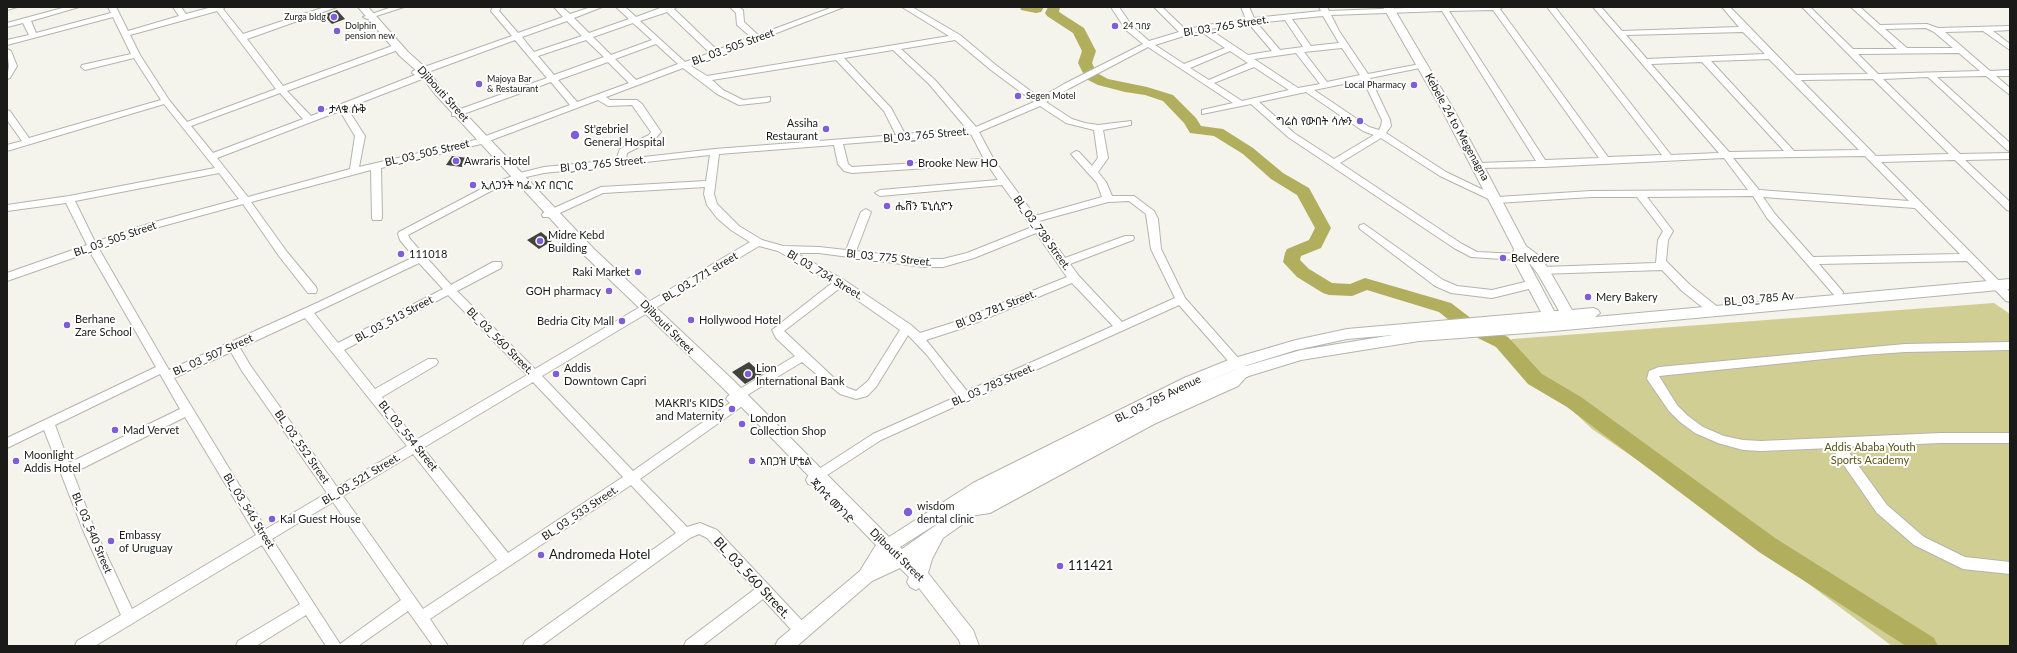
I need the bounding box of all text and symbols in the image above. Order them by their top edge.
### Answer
place label: Zurga bldg [284,12,326,22]
marker: Zurga bldg [329,12,339,22]
street label: Bl_03_765 Street. [1183,13,1269,39]
place label: Dolphin pension new [345,21,395,42]
marker: 24 ገበያ [1110,21,1120,31]
place label: 24 ገበያ [1123,21,1151,31]
marker: Dolphin pension new [332,26,342,36]
street label: BL_03_505 Street [690,26,776,68]
street label: Djibouti Street [414,63,472,125]
street label: Kebele 24 to Megenagna [1422,71,1492,183]
place label: Majoya Bar & Restaurant [487,74,538,95]
marker: Majoya Bar & Restaurant [474,79,484,89]
place label: Local Pharmacy [1344,80,1406,90]
marker: Local Pharmacy [1409,80,1419,90]
marker: Segen Motel [1013,91,1023,101]
place label: Segen Motel [1026,91,1076,101]
place label: ታላቁ ሱቅ [329,102,366,116]
marker: ታላቁ ሱቅ [316,104,326,114]
place label: ግሬስ የውበት ሳሎን [1276,114,1352,128]
place label: Assiha Restaurant [766,116,818,142]
marker: ግሬስ የውበት ሳሎን [1355,116,1365,126]
place label: St'gebriel General Hospital [584,122,665,148]
marker: Assiha Restaurant [821,124,831,134]
street label: Bl_03_765 Street. [883,125,969,145]
marker: St'gebriel General Hospital [569,129,581,141]
street label: BL_03_505 Street [383,137,471,169]
street label: Bl_03_765 Street. [560,153,646,175]
place label: Awraris Hotel [464,154,530,168]
marker: Awraris Hotel [451,156,461,166]
place label: Brooke New HO [918,156,998,170]
marker: Brooke New HO [905,158,915,168]
place label: ኢለጋንት ካፌ እና በርገር [481,178,573,192]
marker: ኢለጋንት ካፌ እና በርገር [468,180,478,190]
street label: BL_03_738 Street. [1010,193,1074,273]
place label: ሔቨን ፔኒሲዮን [895,199,953,213]
marker: ሔቨን ፔኒሲዮን [882,201,892,211]
street label: BL_03_505 Street [72,219,158,259]
place label: Midre Kebd Building [548,228,604,254]
marker: Midre Kebd Building [535,236,545,246]
place label: 111018 [409,247,447,261]
street label: Bl_03_734 Street. [785,247,865,303]
street label: Bl_03_775 Street. [846,247,932,269]
marker: 111018 [396,249,406,259]
street label: BL_03_771 street [660,249,740,305]
place label: Belvedere [1511,251,1559,265]
marker: Belvedere [1498,253,1508,263]
place label: Raki Market [572,265,630,279]
marker: Raki Market [633,267,643,277]
place label: GOH pharmacy [526,284,601,298]
marker: GOH pharmacy [604,286,614,296]
street label: Bl_03_781 Street. [954,287,1038,331]
street label: BL_03_785 Av [1723,289,1795,309]
place label: Mery Bakery [1596,290,1658,304]
marker: Mery Bakery [1583,292,1593,302]
street label: BL_03_513 Street [353,293,435,345]
street label: Djibouti Street [637,297,697,357]
street label: BL_03_560 Street. [464,305,536,377]
place label: Berhane Zare School [75,312,132,338]
place label: Hollywood Hotel [699,313,781,327]
place label: Bedria City Mall [537,314,614,328]
marker: Hollywood Hotel [686,315,696,325]
marker: Bedria City Mall [617,316,627,326]
marker: Berhane Zare School [62,320,72,330]
street label: BL_03_507 Street [171,331,255,379]
place label: Addis Downtown Capri [564,361,646,387]
place label: Lion International Bank [756,361,845,387]
street label: BL_03_783 Street. [950,361,1036,409]
marker: Addis Downtown Capri [551,369,561,379]
marker: Lion International Bank [743,369,753,379]
street label: BL_03_785 Avenue [1113,372,1203,426]
place label: MAKRI's KIDS and Maternity [655,396,724,422]
street label: BL_03_554 Street [376,398,440,474]
marker: MAKRI's KIDS and Maternity [727,404,737,414]
street label: BL_03_552 Street [272,408,332,486]
place label: London Collection Shop [750,411,826,437]
marker: London Collection Shop [737,419,747,429]
place label: Mad Vervet [123,423,179,437]
marker: Mad Vervet [110,425,120,435]
park label: Addis Ababa Youth Sports Academy [1824,440,1916,466]
place label: Moonlight Addis Hotel [24,448,81,474]
street label: BL_03_521 Street. [319,450,403,508]
place label: አበጋዝ ሆቴል [760,454,812,468]
marker: Moonlight Addis Hotel [11,456,21,466]
marker: አበጋዝ ሆቴል [747,456,757,466]
street label: BL_03_546 Street [220,471,278,551]
street label: ጂቡቲ መንገድ [808,476,856,526]
street label: BL_03_533 Street. [539,483,621,543]
street label: BL_03_540 Street [69,491,115,575]
place label: wisdom dental clinic [917,499,974,525]
marker: wisdom dental clinic [902,506,914,518]
place label: Kal Guest House [280,512,361,526]
marker: Kal Guest House [267,514,277,524]
street label: Djibouti Street [867,526,927,584]
place label: Embassy of Uruguay [119,528,173,554]
street label: BL_03_560 Street. [710,534,794,622]
marker: Embassy of Uruguay [106,536,116,546]
place label: Andromeda Hotel [549,547,650,563]
marker: Andromeda Hotel [536,550,546,560]
place label: 111421 [1068,558,1113,574]
marker: 111421 [1055,561,1065,571]

